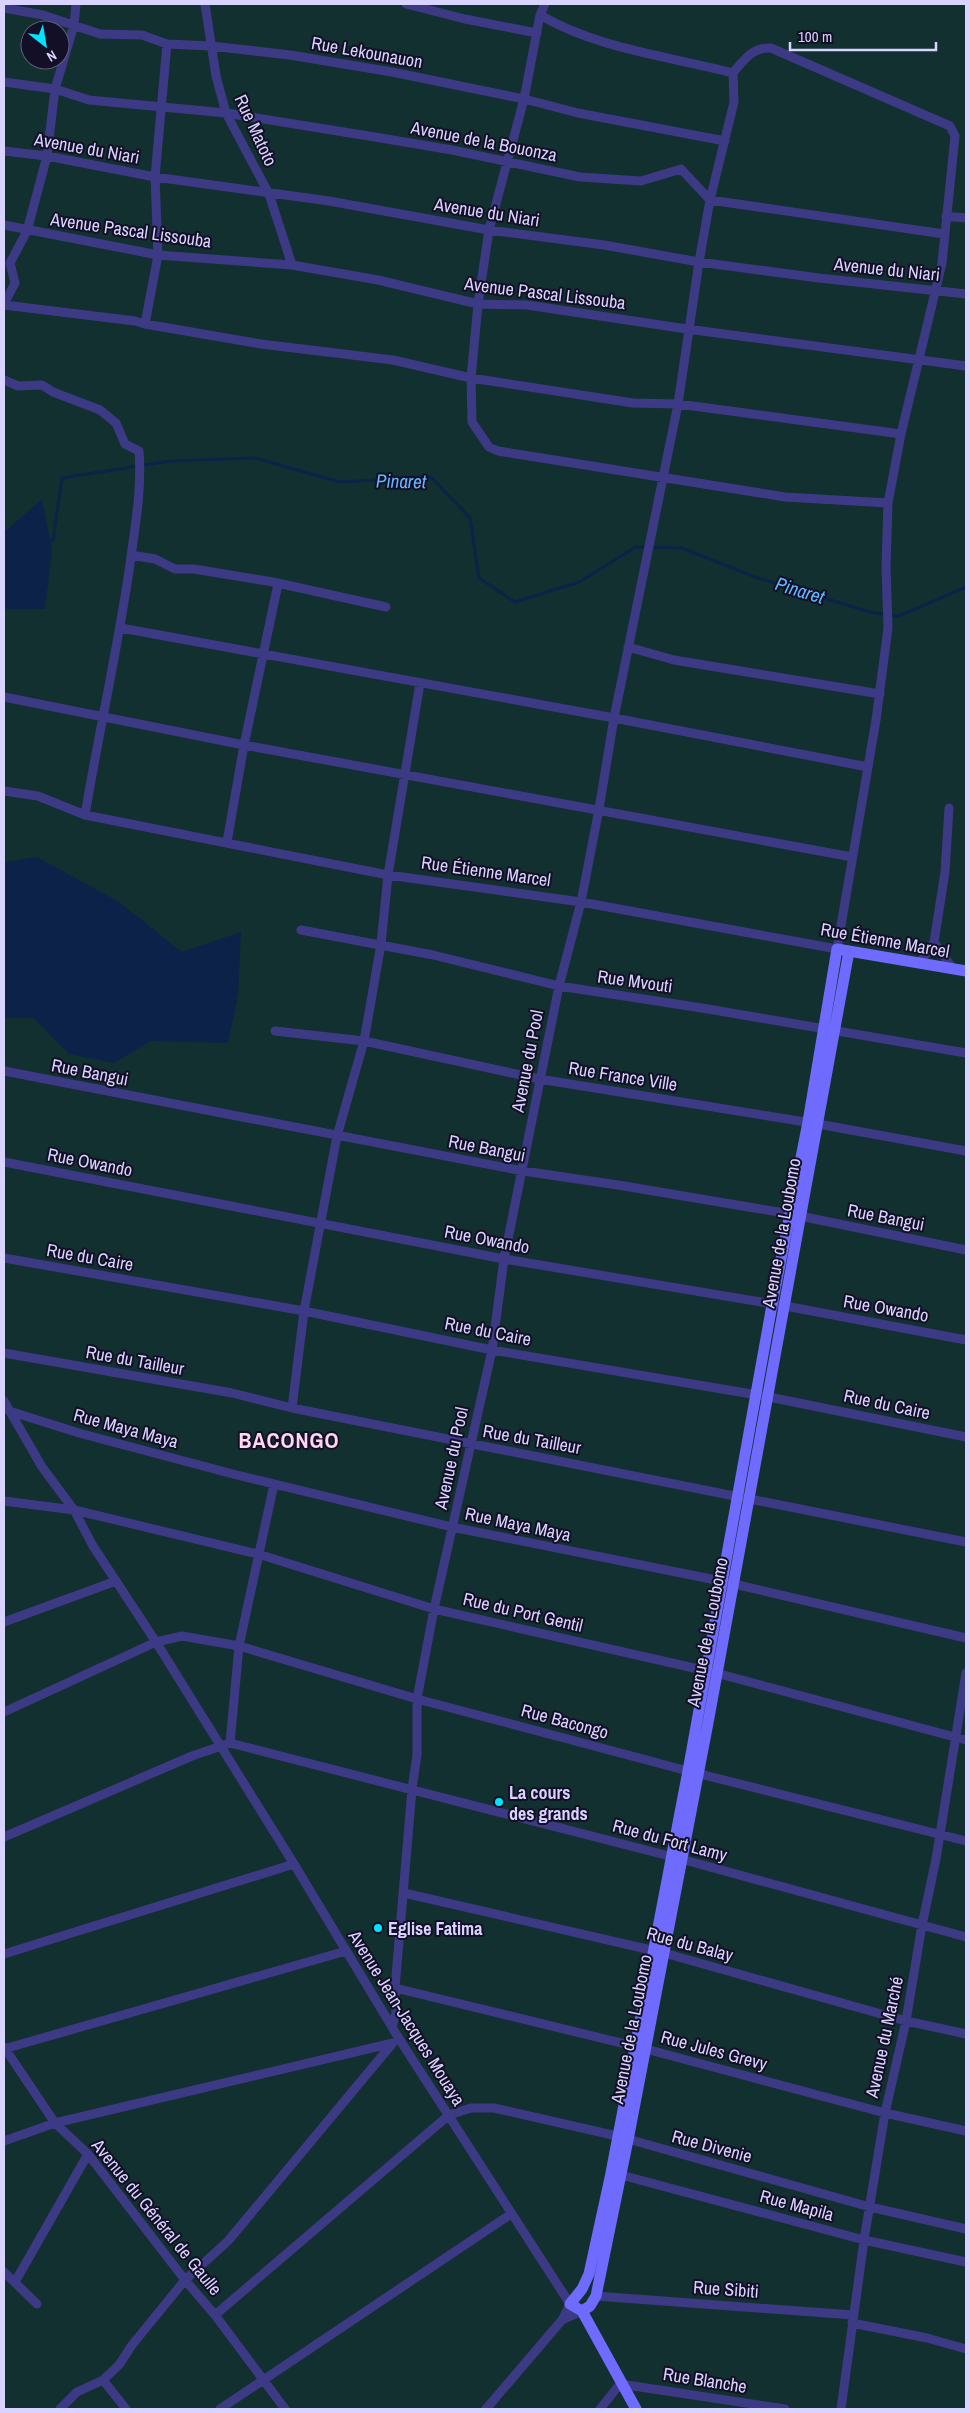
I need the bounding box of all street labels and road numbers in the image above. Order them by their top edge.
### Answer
street label: Rue Lekounauon [309,30,425,74]
street label: Rue Matoto [229,90,283,170]
street label: Avenue de la Bouonza [408,114,559,167]
street label: Avenue du Niari [31,126,142,170]
street label: Avenue du Niari [432,191,542,233]
street label: Avenue Pascal Lissouba [48,206,213,254]
street label: Avenue du Niari [832,251,941,287]
street label: Avenue Pascal Lissouba [462,271,627,315]
street label: Rue Étienne Marcel [420,850,552,892]
street label: Rue Étienne Marcel [819,916,951,964]
street label: Rue Mvouti [596,963,674,999]
street label: Avenue du Pool [505,1008,549,1115]
street label: Rue Bangui [49,1052,131,1092]
street label: Rue France Ville [567,1055,679,1097]
street label: Rue Bangui [446,1128,528,1168]
street label: Rue Owando [45,1142,135,1182]
street label: Avenue de la Loubomo [755,1156,806,1311]
street label: Rue Bangui [845,1197,927,1237]
street label: Rue Owando [442,1219,532,1259]
street label: Rue du Caire [45,1237,135,1277]
street label: Rue Owando [841,1288,931,1328]
street label: Rue du Caire [443,1310,533,1352]
street label: Rue du Tailleur [84,1339,186,1381]
street label: Rue du Caire [841,1383,933,1425]
street label: Rue Maya Maya [71,1402,181,1454]
street label: Avenue du Pool [428,1405,474,1512]
street label: Rue du Tailleur [481,1418,583,1460]
street label: Rue Maya Maya [463,1501,573,1547]
street label: Avenue de la Loubomo [680,1555,734,1710]
street label: Rue du Port Gentil [461,1586,585,1638]
street label: Rue Bacongo [519,1697,611,1745]
street label: Rue du Fort Lamy [610,1813,731,1867]
street label: Rue du Balay [644,1920,737,1968]
street label: Avenue Jean-Jacques Mouaya [342,1925,471,2110]
street label: Avenue de la Loubomo [604,1952,658,2107]
street label: Avenue du Marché [859,1974,909,2101]
street label: Rue Jules Grevy [658,2024,771,2076]
street label: Rue Divenie [669,2123,755,2169]
street label: Avenue du Général de Gaulle [86,2133,228,2300]
street label: Rue Mapila [757,2183,837,2227]
street label: Rue Sibiti [692,2274,760,2304]
street label: Rue Blanche [661,2361,749,2399]

